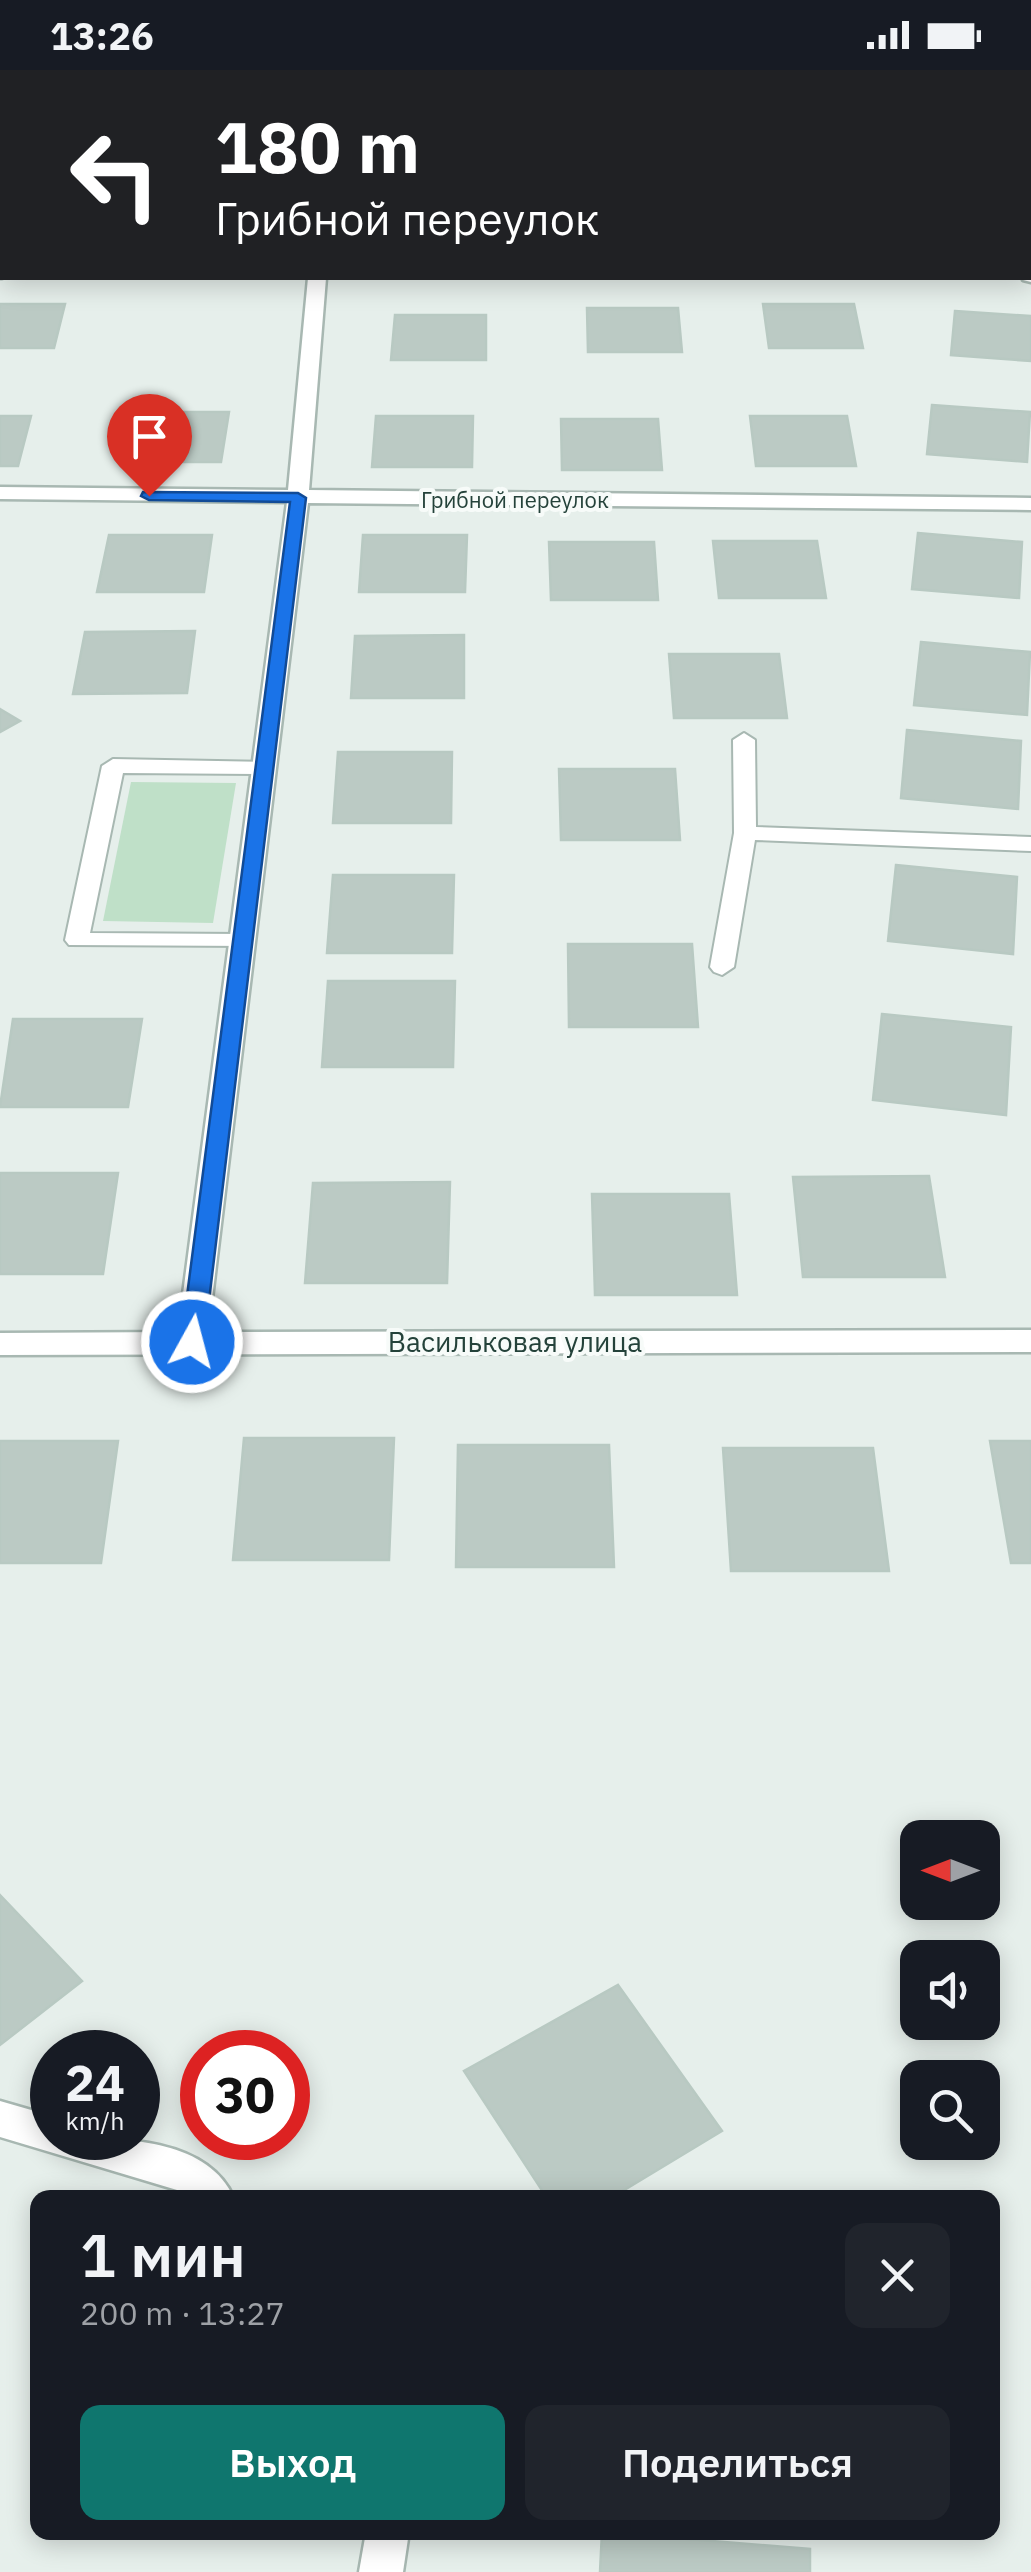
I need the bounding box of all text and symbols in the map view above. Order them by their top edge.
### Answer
text: 13:26 [50,11,154,60]
text: 180 m [215,101,420,192]
icon: left [50,110,180,240]
text: Грибной переулок [215,189,600,247]
pin [107,394,192,497]
icon: arrive [122,409,177,464]
street label: Грибной переулок [421,485,609,514]
position arrow [140,1290,244,1394]
street label: Васильковая улица [388,1323,642,1360]
north arrow [900,1820,1000,1920]
map controls [900,1820,1000,2160]
button: sound [900,1940,1000,2040]
speed limit sign: 30 [180,2030,310,2160]
text: 24 [65,2050,125,2115]
button: search [900,2060,1000,2160]
text: km/h [66,2104,124,2137]
text: 1 мин [80,2215,246,2294]
button: close [845,2223,950,2328]
text: 200 m · 13:27 [80,2292,285,2334]
button: Выход [80,2405,505,2520]
button: Поделиться [525,2405,950,2520]

